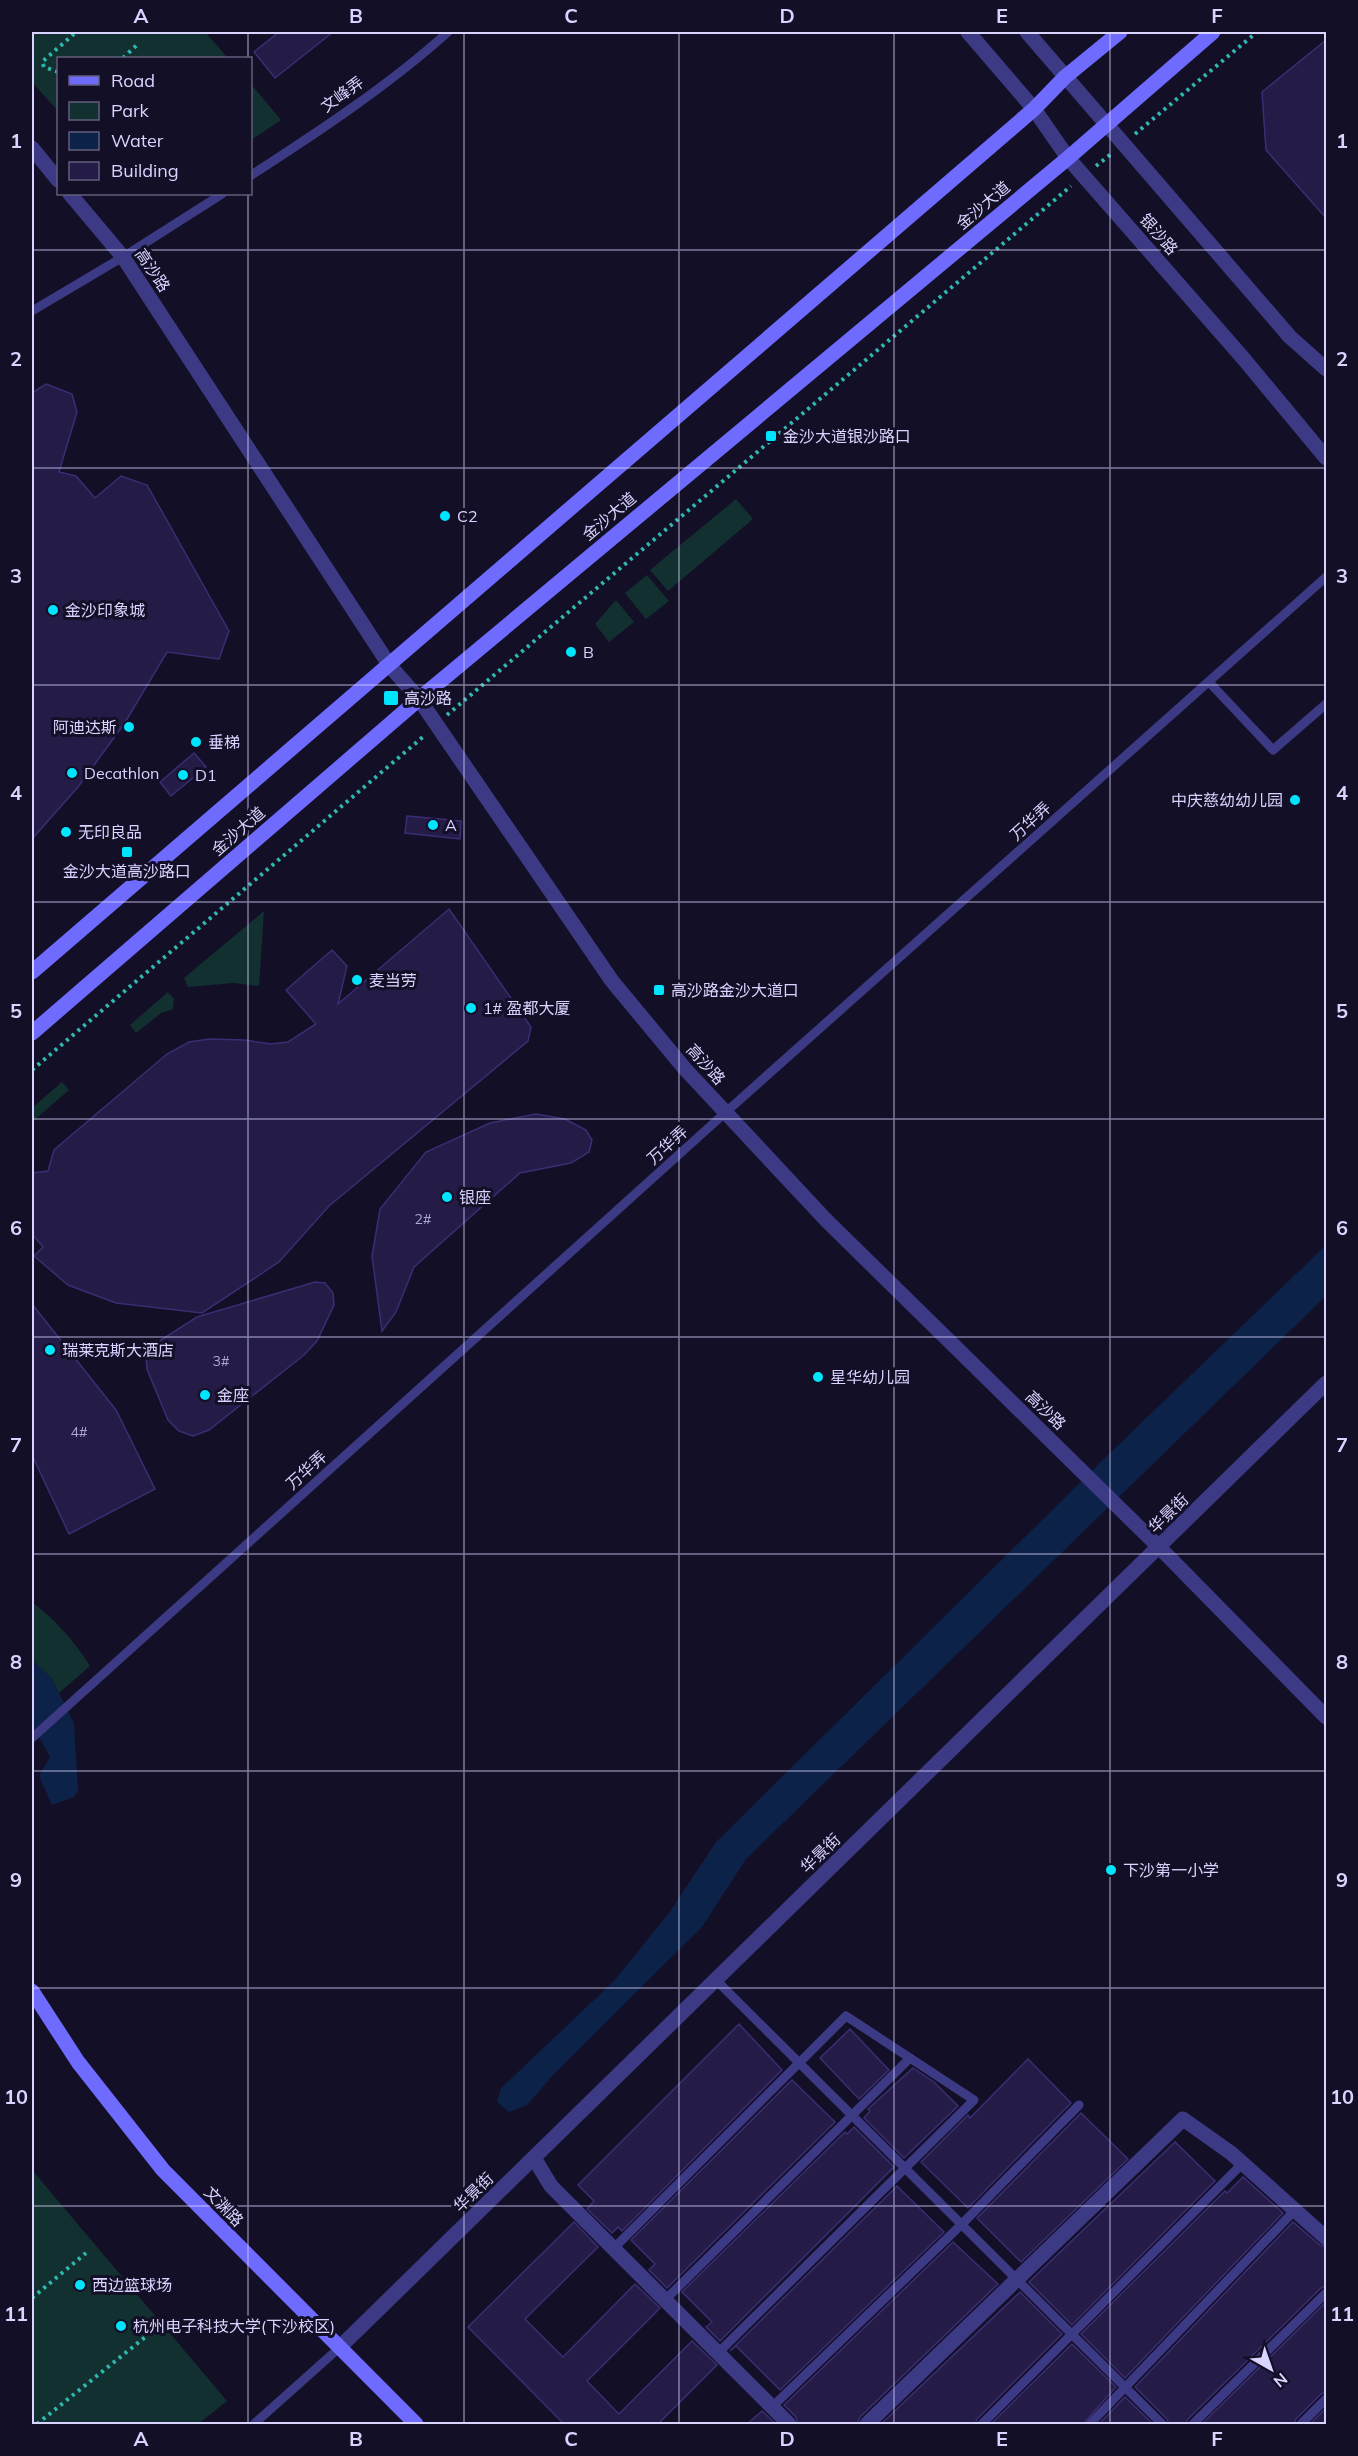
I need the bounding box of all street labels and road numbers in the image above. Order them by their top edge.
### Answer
street label: 文峰弄 [317,72,367,116]
street label: 金沙大道 [952,177,1014,233]
street label: 银沙路 [1136,209,1182,259]
street label: 高沙路 [131,245,175,295]
street label: 金沙大道 [578,488,640,544]
street label: 万华弄 [1005,798,1055,844]
street label: 金沙大道 [207,802,269,860]
street label: 高沙路 [683,1039,729,1089]
street label: 万华弄 [642,1122,692,1168]
street label: 高沙路 [1022,1386,1070,1434]
street label: 万华弄 [281,1447,331,1493]
street label: 华景街 [1144,1489,1192,1537]
street label: 华景街 [796,1829,844,1877]
street label: 华景街 [449,2168,497,2216]
street label: 文渊路 [200,2182,248,2230]

